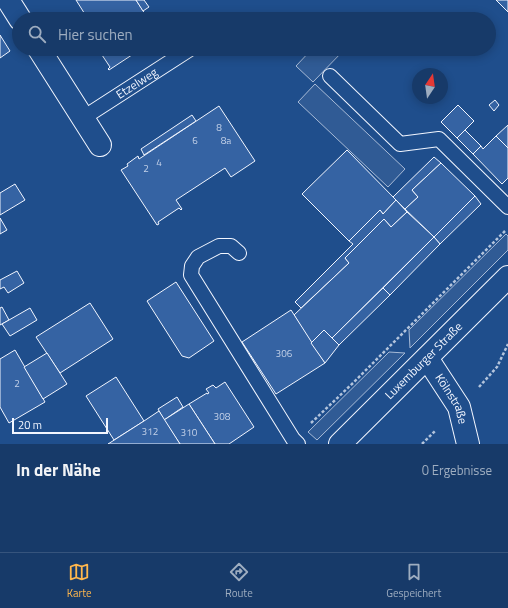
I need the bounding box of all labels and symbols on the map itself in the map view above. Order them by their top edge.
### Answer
street label: Etzelweg [112,62,161,103]
north arrow [412,68,448,104]
house number: 8 [216,120,222,135]
house number: 6 [192,133,198,148]
house number: 8a [221,133,231,148]
house number: 4 [156,155,162,170]
house number: 2 [143,161,149,176]
street label: Luxemburger Straße [380,317,467,404]
house number: 306 [276,346,293,361]
street label: Kölnstraße [431,370,473,426]
house number: 2 [14,376,20,391]
house number: 308 [214,409,231,424]
scale bar [12,416,108,435]
house number: 312 [142,424,158,439]
house number: 310 [181,425,198,440]

